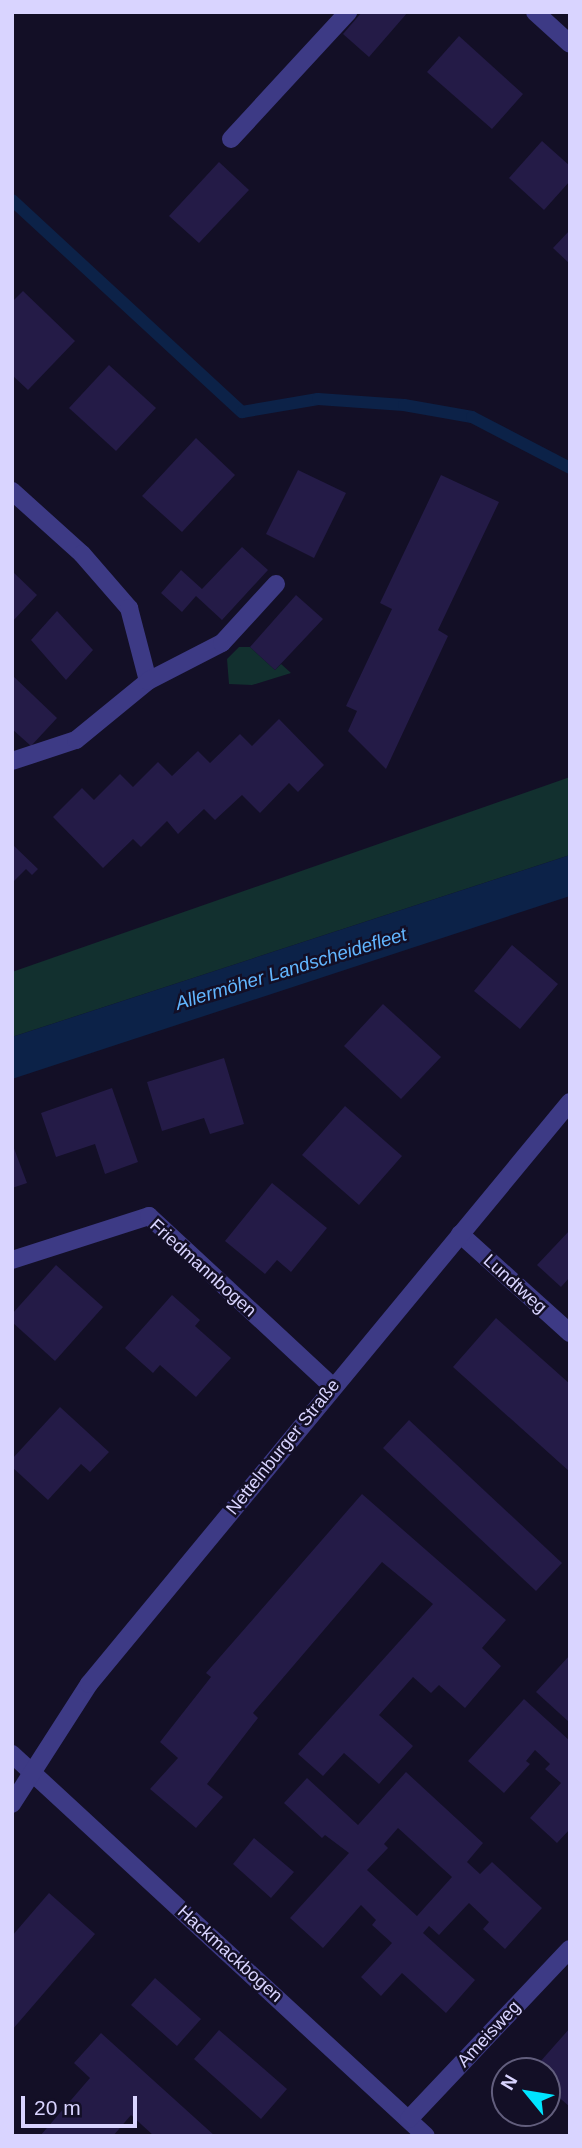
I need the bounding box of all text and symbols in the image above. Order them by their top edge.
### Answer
water label: Allermöher Landscheidefleet [173,923,409,1015]
street label: Friedmannbogen [145,1214,261,1322]
street label: Lundtweg [479,1250,551,1318]
street label: Nettelnburger Straße [222,1375,344,1519]
street label: Hackmackbogen [173,1901,287,2007]
street label: Ameisweg [453,1996,525,2072]
north arrow [491,2057,561,2127]
text: N [497,2071,522,2093]
scale bar [24,2082,140,2126]
text: 20 m [34,2096,81,2119]

